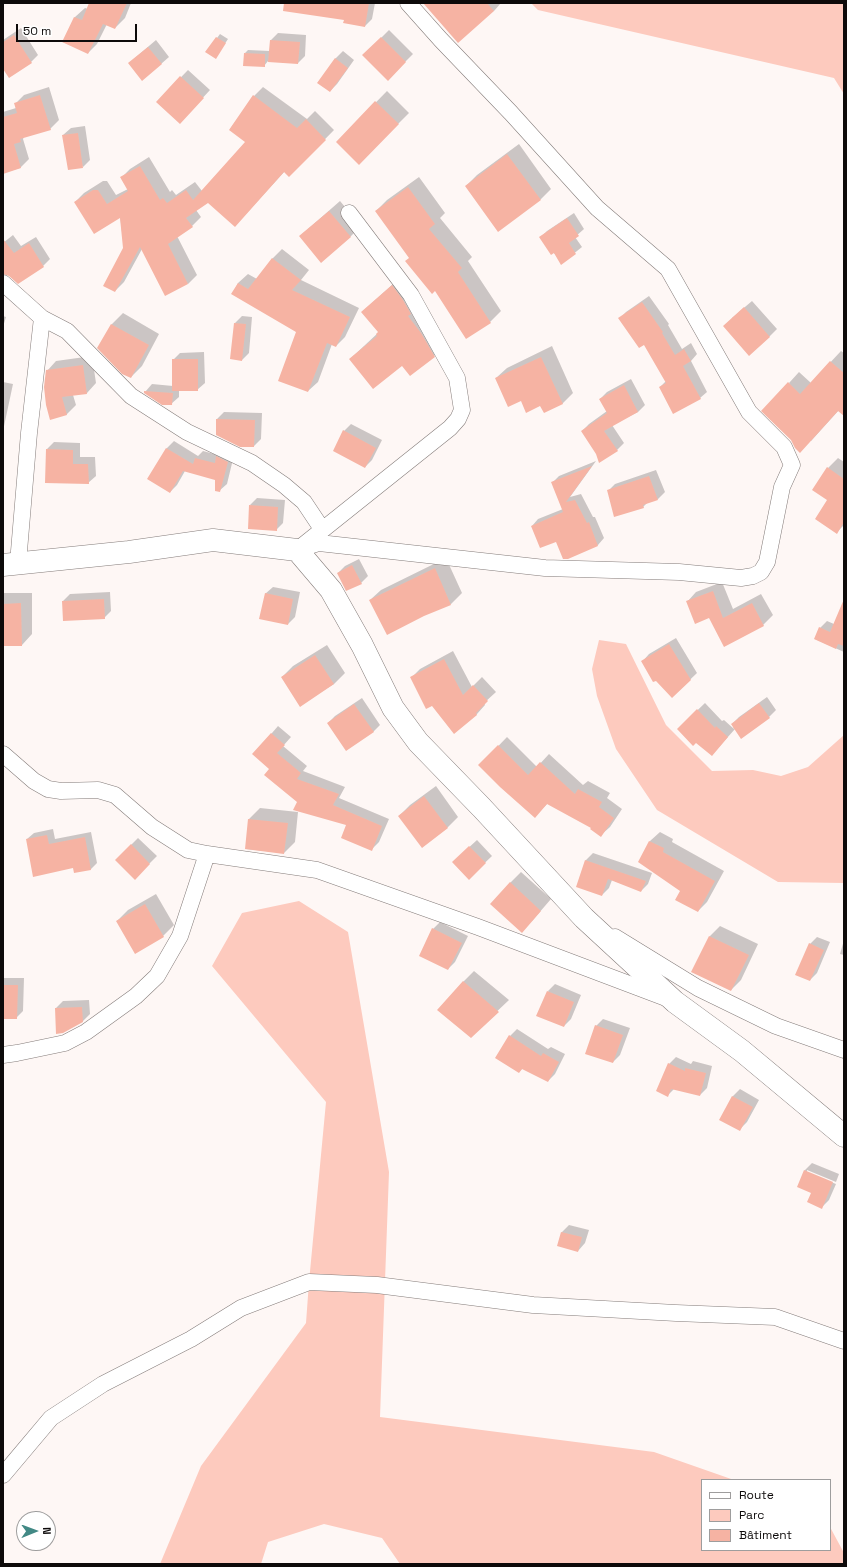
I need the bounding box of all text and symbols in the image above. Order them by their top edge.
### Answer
scale bar [18,16,139,42]
text: 50 m [23,23,51,39]
legend [701,1479,831,1551]
text: Route [739,1487,774,1503]
text: Parc [739,1507,764,1523]
north arrow [16,1511,56,1551]
text: N [40,1527,54,1535]
text: Bâtiment [739,1527,792,1543]

